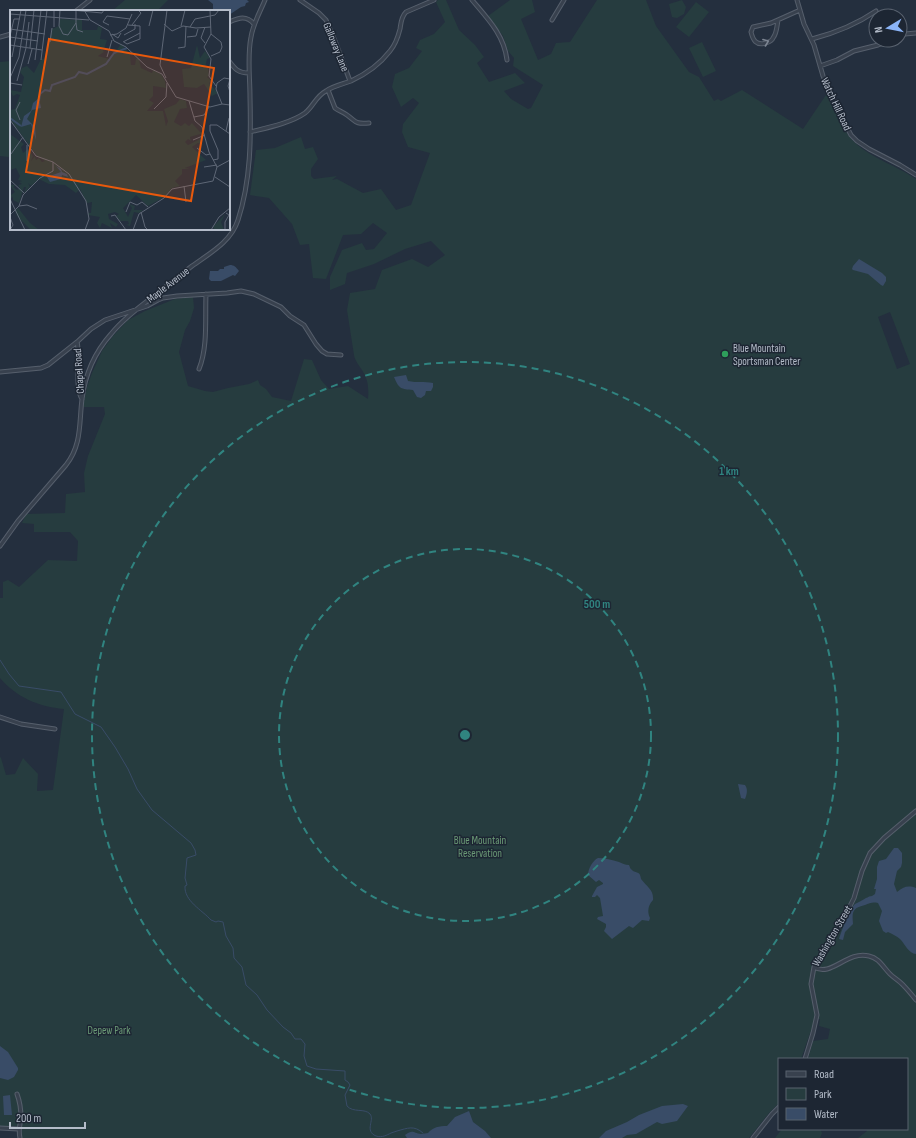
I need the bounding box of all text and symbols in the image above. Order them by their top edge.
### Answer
north arrow [868,8,908,48]
inset map [10,10,230,230]
street label: Galloway Lane [320,21,352,73]
text: N [872,26,886,34]
one-way arrow [762,38,769,46]
street label: Watch Hill Road [818,75,854,133]
street label: Maple Avenue [144,264,192,306]
place label: Blue Mountain Sportsman Center [733,342,800,368]
street label: Chapel Road [71,348,87,394]
marker: Blue Mountain Sportsman Center [720,349,730,359]
text: 1 km [719,464,739,479]
text: 500 m [584,597,610,612]
centre of rings [458,728,472,742]
park label: Blue Mountain Reservation [454,834,507,860]
street label: Washington Street [809,903,855,969]
park label: Depew Park [88,1024,131,1037]
legend [778,1058,908,1130]
text: Road [814,1067,834,1082]
text: Park [814,1087,832,1102]
scale bar [10,1104,85,1130]
text: Water [814,1107,838,1122]
text: 200 m [16,1111,42,1126]

